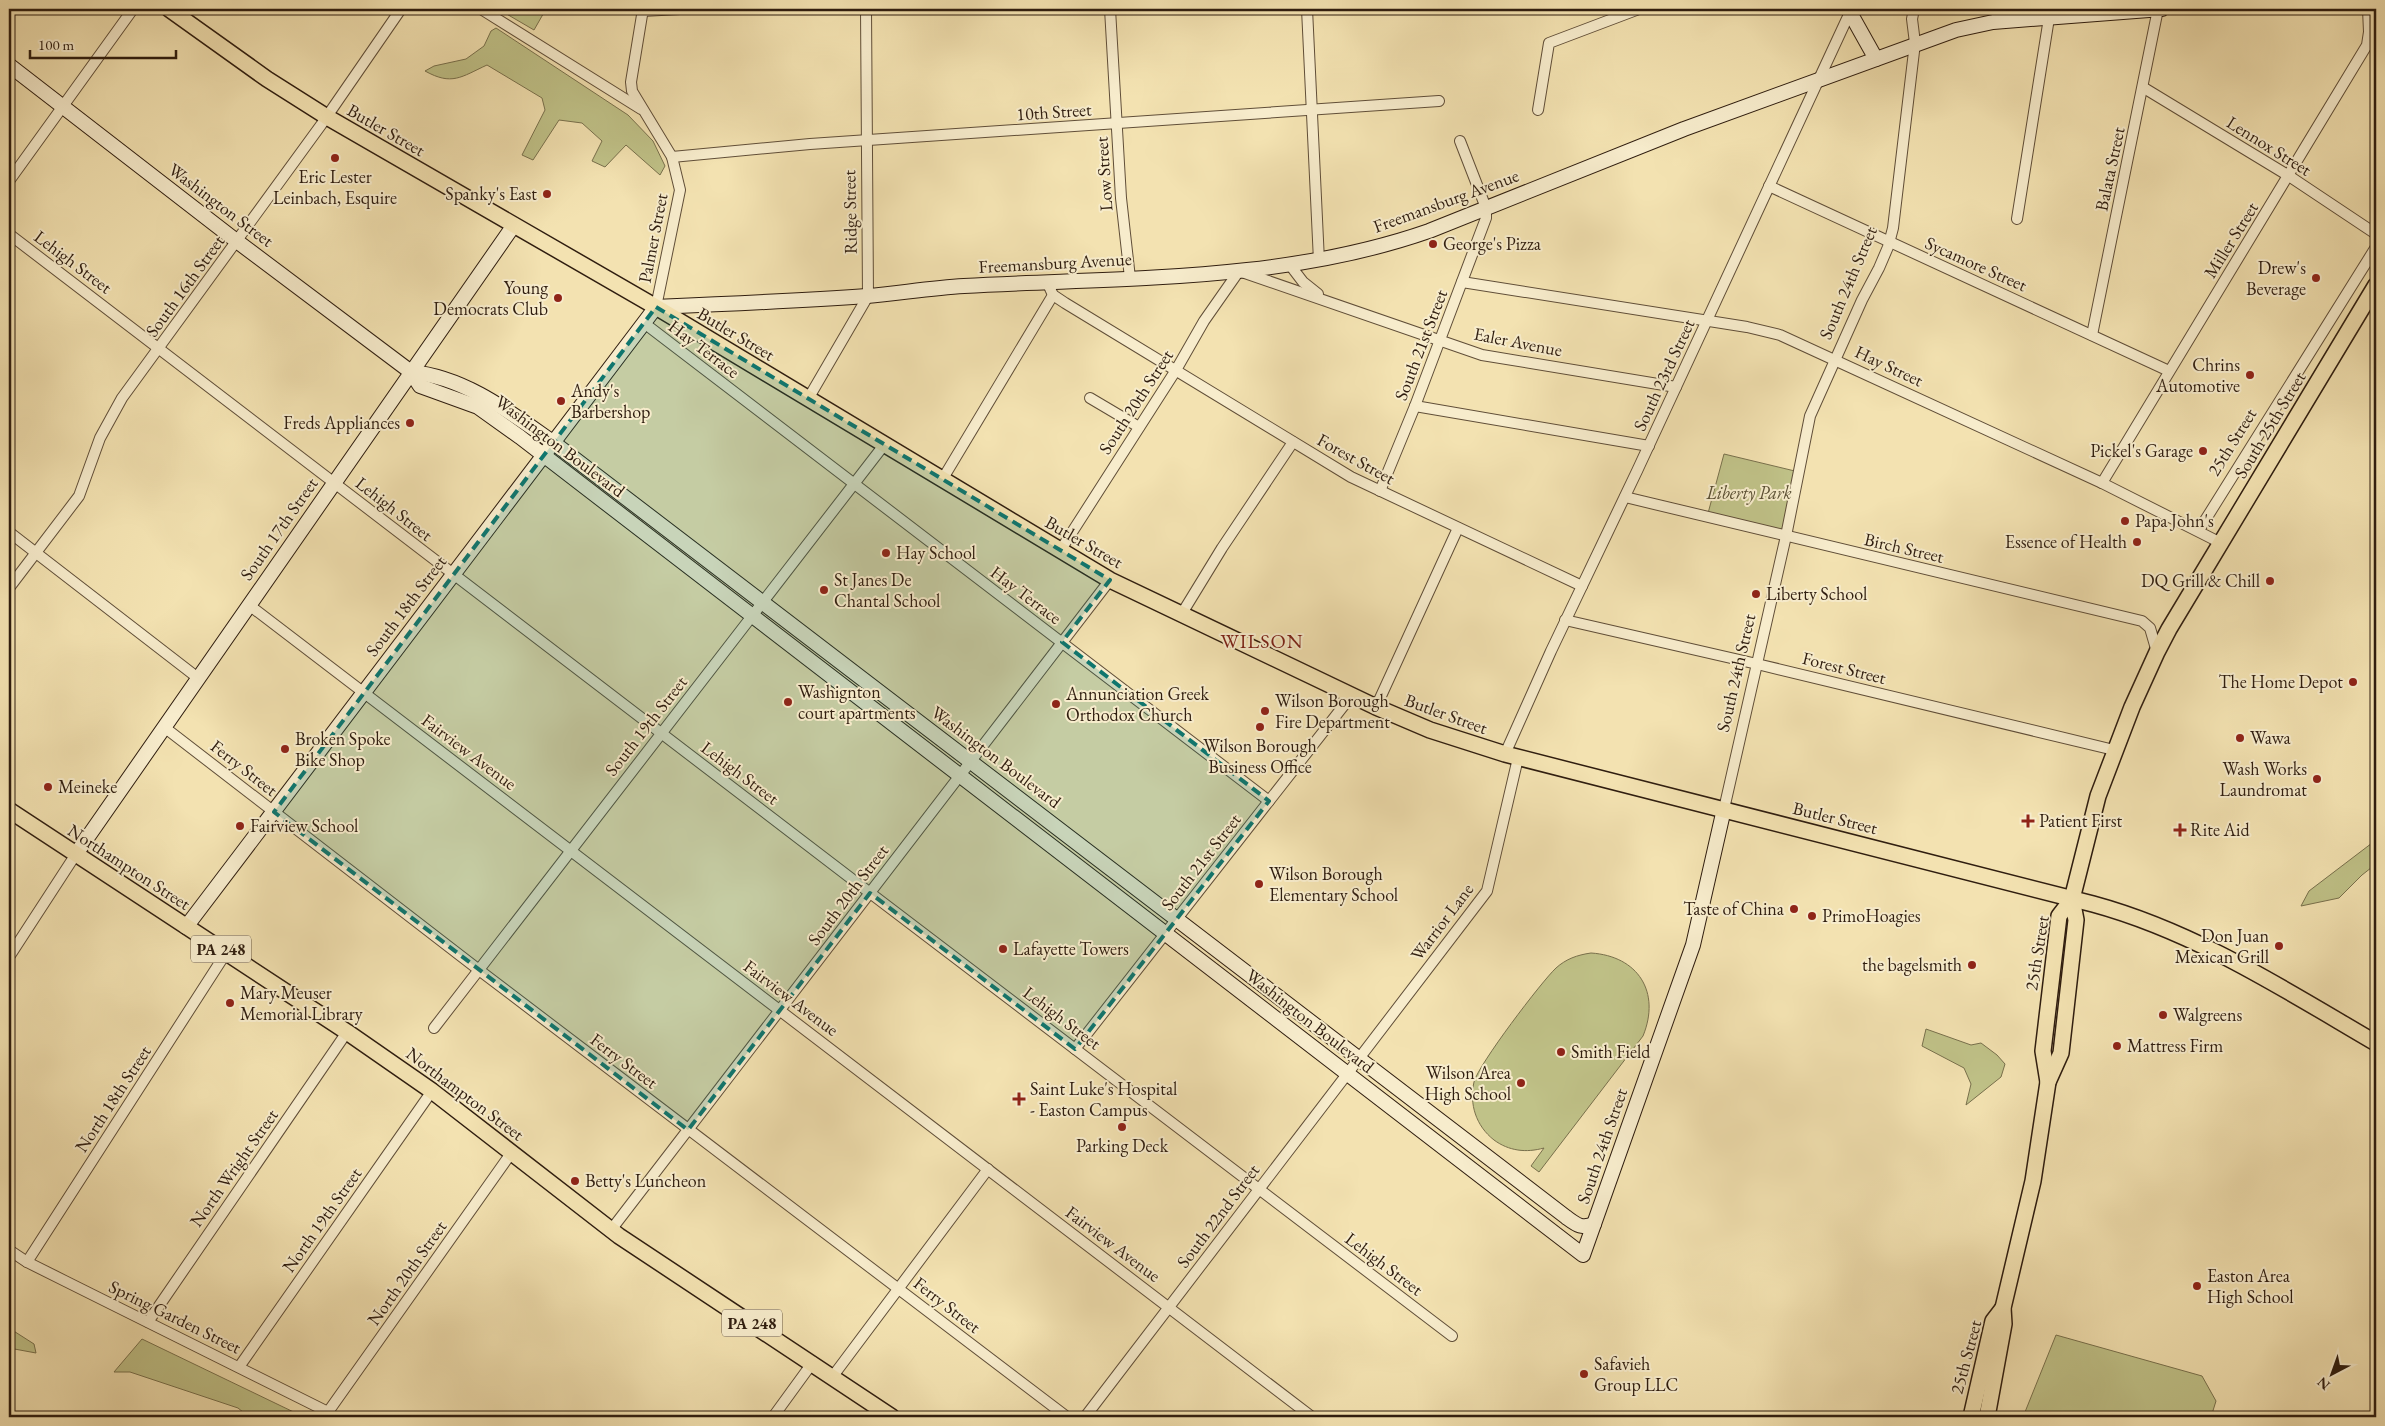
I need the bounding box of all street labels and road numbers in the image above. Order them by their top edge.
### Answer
street label: 10th Street [1016,97,1093,126]
street label: Butler Street [343,98,430,161]
street label: Lennox Street [2223,110,2316,181]
street label: Balata Street [2089,124,2130,213]
street label: Low Street [1089,136,1118,212]
street label: Washington Street [164,158,279,252]
street label: Freemansburg Avenue [1370,163,1522,238]
street label: Ridge Street [837,169,862,254]
street label: Palmer Street [633,191,673,285]
street label: Miller Street [2198,197,2263,282]
street label: South 24th Street [1813,222,1882,343]
street label: Lehigh Street [30,225,117,299]
street label: South 16th Street [140,230,230,341]
street label: Sycamore Street [1922,231,2031,296]
street label: Freemansburg Avenue [978,247,1132,278]
street label: South 21st Street [1389,286,1452,404]
street label: Butler Street [693,302,779,366]
street label: Hay Terrace [664,314,745,383]
street label: South 23rd Street [1628,315,1700,434]
street label: Ealer Avenue [1472,322,1564,361]
street label: Hay Street [1851,340,1927,391]
street label: South 20th Street [1093,345,1178,459]
street label: South 25th Street [2230,368,2310,482]
street label: Washington Boulevard [491,389,630,502]
street label: 25th Street [2203,404,2261,480]
street label: Forest Street [1313,428,1399,489]
street label: Lehigh Street [351,471,438,546]
street label: South 17th Street [235,472,323,585]
street label: Butler Street [1041,510,1128,573]
street label: Birch Street [1862,527,1946,568]
street label: South 18th Street [360,550,451,661]
street label: Hay Terrace [986,560,1067,629]
street label: South 24th Street [1711,611,1760,734]
street label: Forest Street [1800,646,1889,689]
street label: South 19th Street [599,671,692,780]
street label: Butler Street [1402,688,1491,739]
street label: Washington Boulevard [927,700,1066,813]
street label: Fairview Avenue [417,708,521,795]
street label: Ferry Street [206,734,283,801]
street label: Lehigh Street [697,736,784,810]
street label: Butler Street [1791,796,1880,839]
street label: South 21st Street [1155,808,1246,915]
street label: Northampton Street [64,818,195,915]
street label: South 20th Street [802,839,893,950]
street label: Warrior Lane [1405,878,1478,965]
street label: 25th Street [2019,914,2054,992]
road number: PA 248 [191,936,251,962]
street label: Fairview Avenue [739,954,843,1041]
street label: Washington Boulevard [1242,963,1380,1078]
street label: Lehigh Street [1019,981,1106,1055]
street label: Ferry Street [586,1028,663,1094]
street label: North 18th Street [69,1041,156,1157]
street label: Northampton Street [402,1042,529,1146]
street label: South 24th Street [1571,1085,1632,1207]
street label: North Wright Street [184,1104,283,1231]
street label: South 22nd Street [1171,1159,1264,1272]
street label: North 19th Street [277,1162,366,1277]
street label: Fairview Avenue [1061,1200,1165,1287]
street label: North 20th Street [362,1215,451,1330]
street label: Lehigh Street [1341,1227,1428,1301]
street label: Ferry Street [909,1271,986,1338]
street label: Spring Garden Street [105,1275,245,1359]
road number: PA 248 [722,1310,782,1336]
street label: 25th Street [1945,1317,1986,1396]

